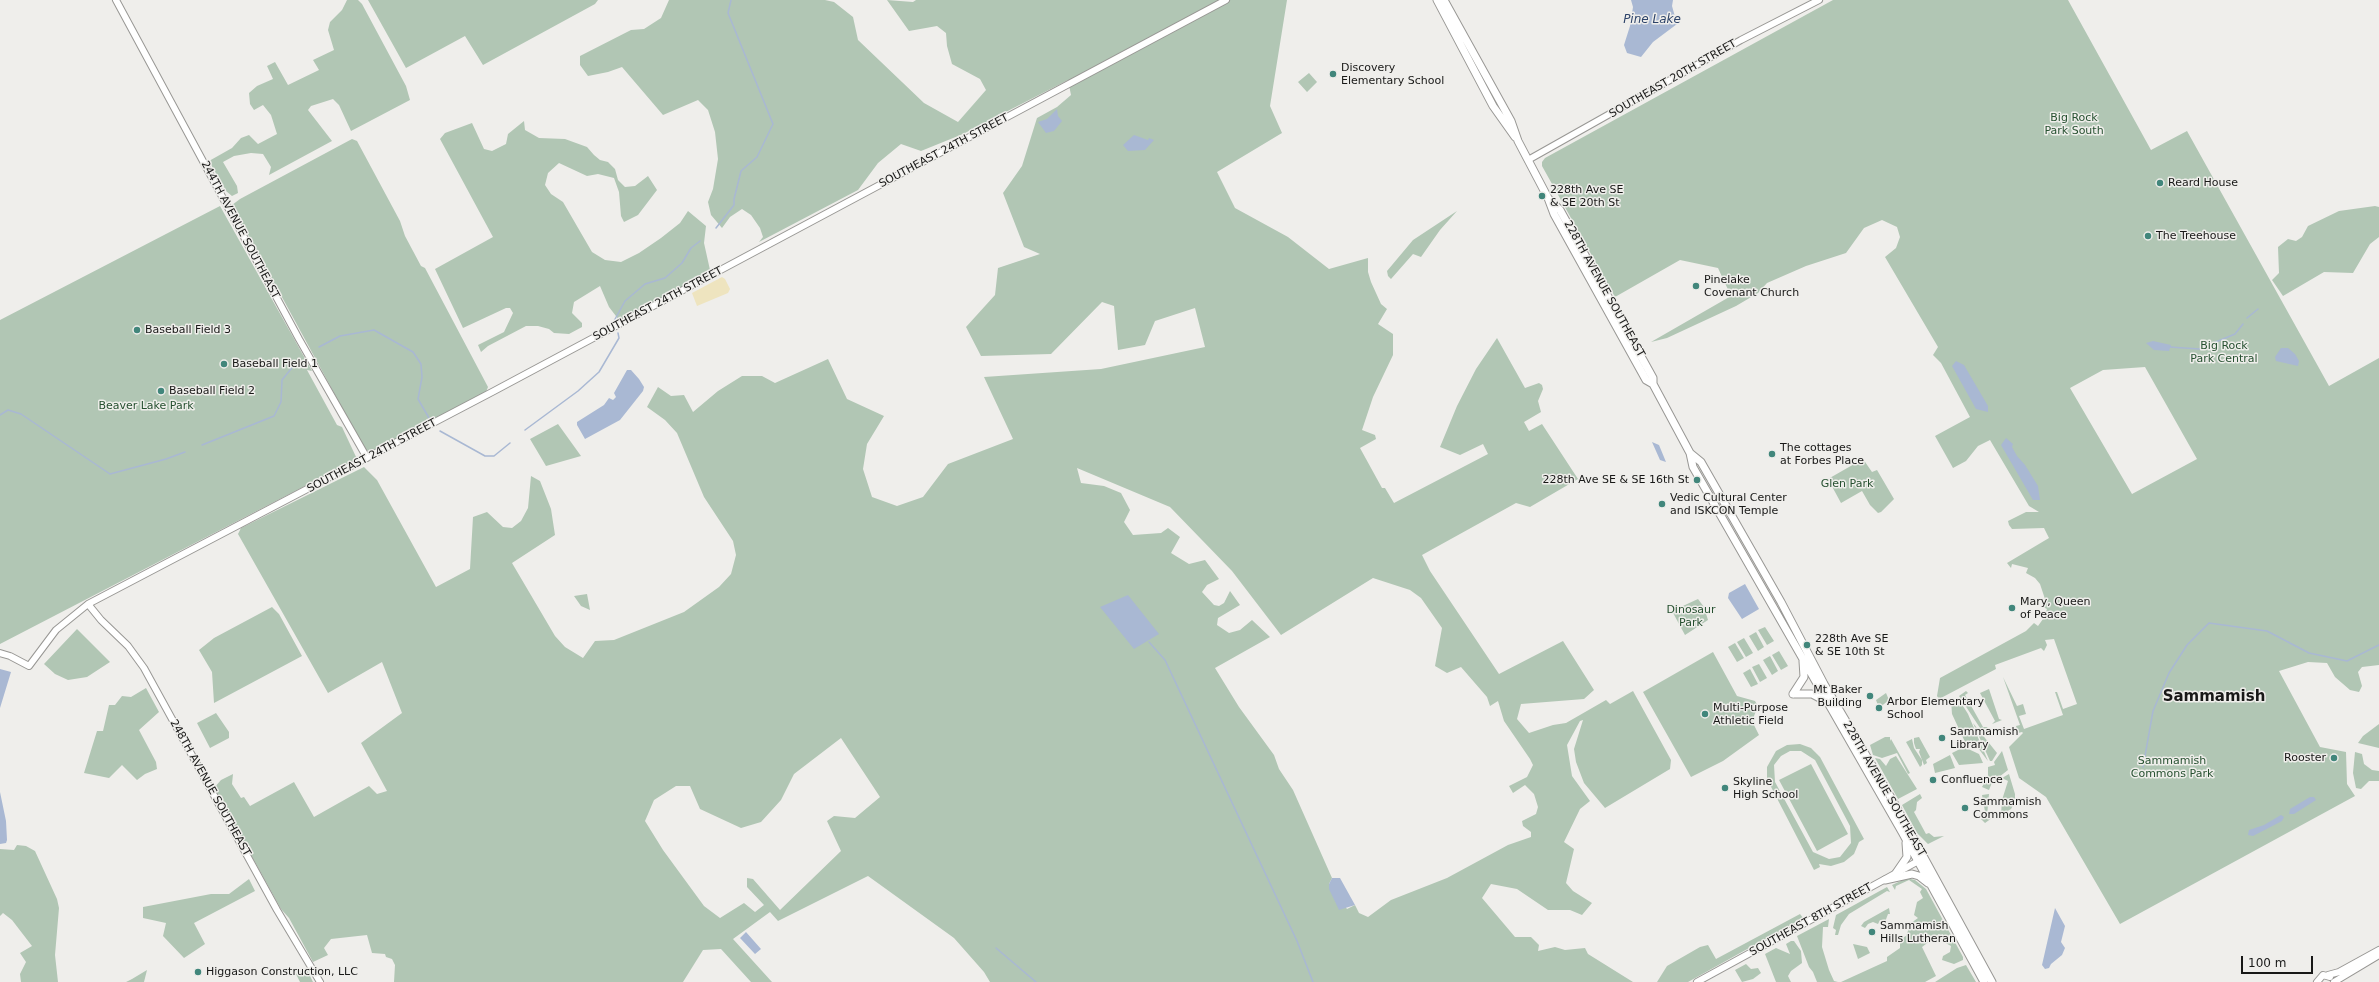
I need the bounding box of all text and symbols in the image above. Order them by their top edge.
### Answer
water label: Pine Lake [1623,13,1681,27]
street label: SOUTHEAST 20TH STREET [1607,37,1739,121]
place label: Discovery Elementary School [1341,61,1444,87]
marker: Discovery Elementary School [1328,69,1338,79]
street label: SOUTHEAST 24TH STREET [877,111,1011,191]
park label: Big Rock Park South [2044,111,2104,137]
street label: 244TH AVENUE SOUTHEAST [198,159,282,301]
place label: Reard House [2168,176,2238,190]
marker: Reard House [2155,178,2165,188]
place label: 228th Ave SE & SE 20th St [1550,183,1623,209]
marker: 228th Ave SE & SE 20th St [1537,191,1547,201]
street label: 228TH AVENUE SOUTHEAST [1561,218,1647,360]
place label: The Treehouse [2156,229,2236,243]
marker: The Treehouse [2143,231,2153,241]
street label: SOUTHEAST 24TH STREET [591,264,725,344]
place label: Pinelake Covenant Church [1704,273,1799,299]
marker: Pinelake Covenant Church [1691,281,1701,291]
place label: Baseball Field 3 [145,323,231,337]
marker: Baseball Field 3 [132,325,142,335]
park label: Big Rock Park Central [2190,339,2258,365]
place label: Baseball Field 1 [232,357,318,371]
marker: Baseball Field 1 [219,359,229,369]
place label: Baseball Field 2 [169,384,255,398]
marker: Baseball Field 2 [156,386,166,396]
park label: Beaver Lake Park [98,399,194,413]
street label: SOUTHEAST 24TH STREET [305,416,439,496]
place label: The cottages at Forbes Place [1780,441,1864,467]
marker: The cottages at Forbes Place [1767,449,1777,459]
place label: 228th Ave SE & SE 16th St [1543,473,1689,487]
marker: 228th Ave SE & SE 16th St [1692,475,1702,485]
park label: Glen Park [1821,477,1873,491]
place label: Vedic Cultural Center and ISKCON Temple [1670,491,1787,517]
marker: Vedic Cultural Center and ISKCON Temple [1657,499,1667,509]
place label: Mary, Queen of Peace [2020,595,2090,621]
park label: Dinosaur Park [1666,603,1716,629]
marker: Mary, Queen of Peace [2007,603,2017,613]
place label: 228th Ave SE & SE 10th St [1815,632,1888,658]
marker: 228th Ave SE & SE 10th St [1802,640,1812,650]
place label: Mt Baker Building [1813,683,1862,709]
district label: Sammamish [2163,688,2265,706]
marker: Mt Baker Building [1865,691,1875,701]
place label: Arbor Elementary School [1887,695,1984,721]
place label: Multi-Purpose Athletic Field [1713,701,1788,727]
marker: Arbor Elementary School [1874,703,1884,713]
marker: Multi-Purpose Athletic Field [1700,709,1710,719]
street label: 248TH AVENUE SOUTHEAST [167,717,253,859]
street label: 228TH AVENUE SOUTHEAST [1840,719,1928,859]
place label: Sammamish Library [1950,725,2018,751]
marker: Sammamish Library [1937,733,1947,743]
place label: Rooster [2284,751,2326,765]
marker: Rooster [2329,753,2339,763]
park label: Sammamish Commons Park [2131,754,2213,780]
place label: Confluence [1941,773,2003,787]
place label: Skyline High School [1733,775,1798,801]
marker: Confluence [1928,775,1938,785]
marker: Skyline High School [1720,783,1730,793]
place label: Sammamish Commons [1973,795,2041,821]
marker: Sammamish Commons [1960,803,1970,813]
street label: SOUTHEAST 8TH STREET [1748,881,1874,959]
place label: Sammamish Hills Lutheran [1880,919,1956,945]
marker: Sammamish Hills Lutheran [1867,927,1877,937]
scale bar [2243,948,2315,974]
text: 100 m [2248,956,2286,970]
place label: Higgason Construction, LLC [206,965,358,979]
marker: Higgason Construction, LLC [193,967,203,977]

